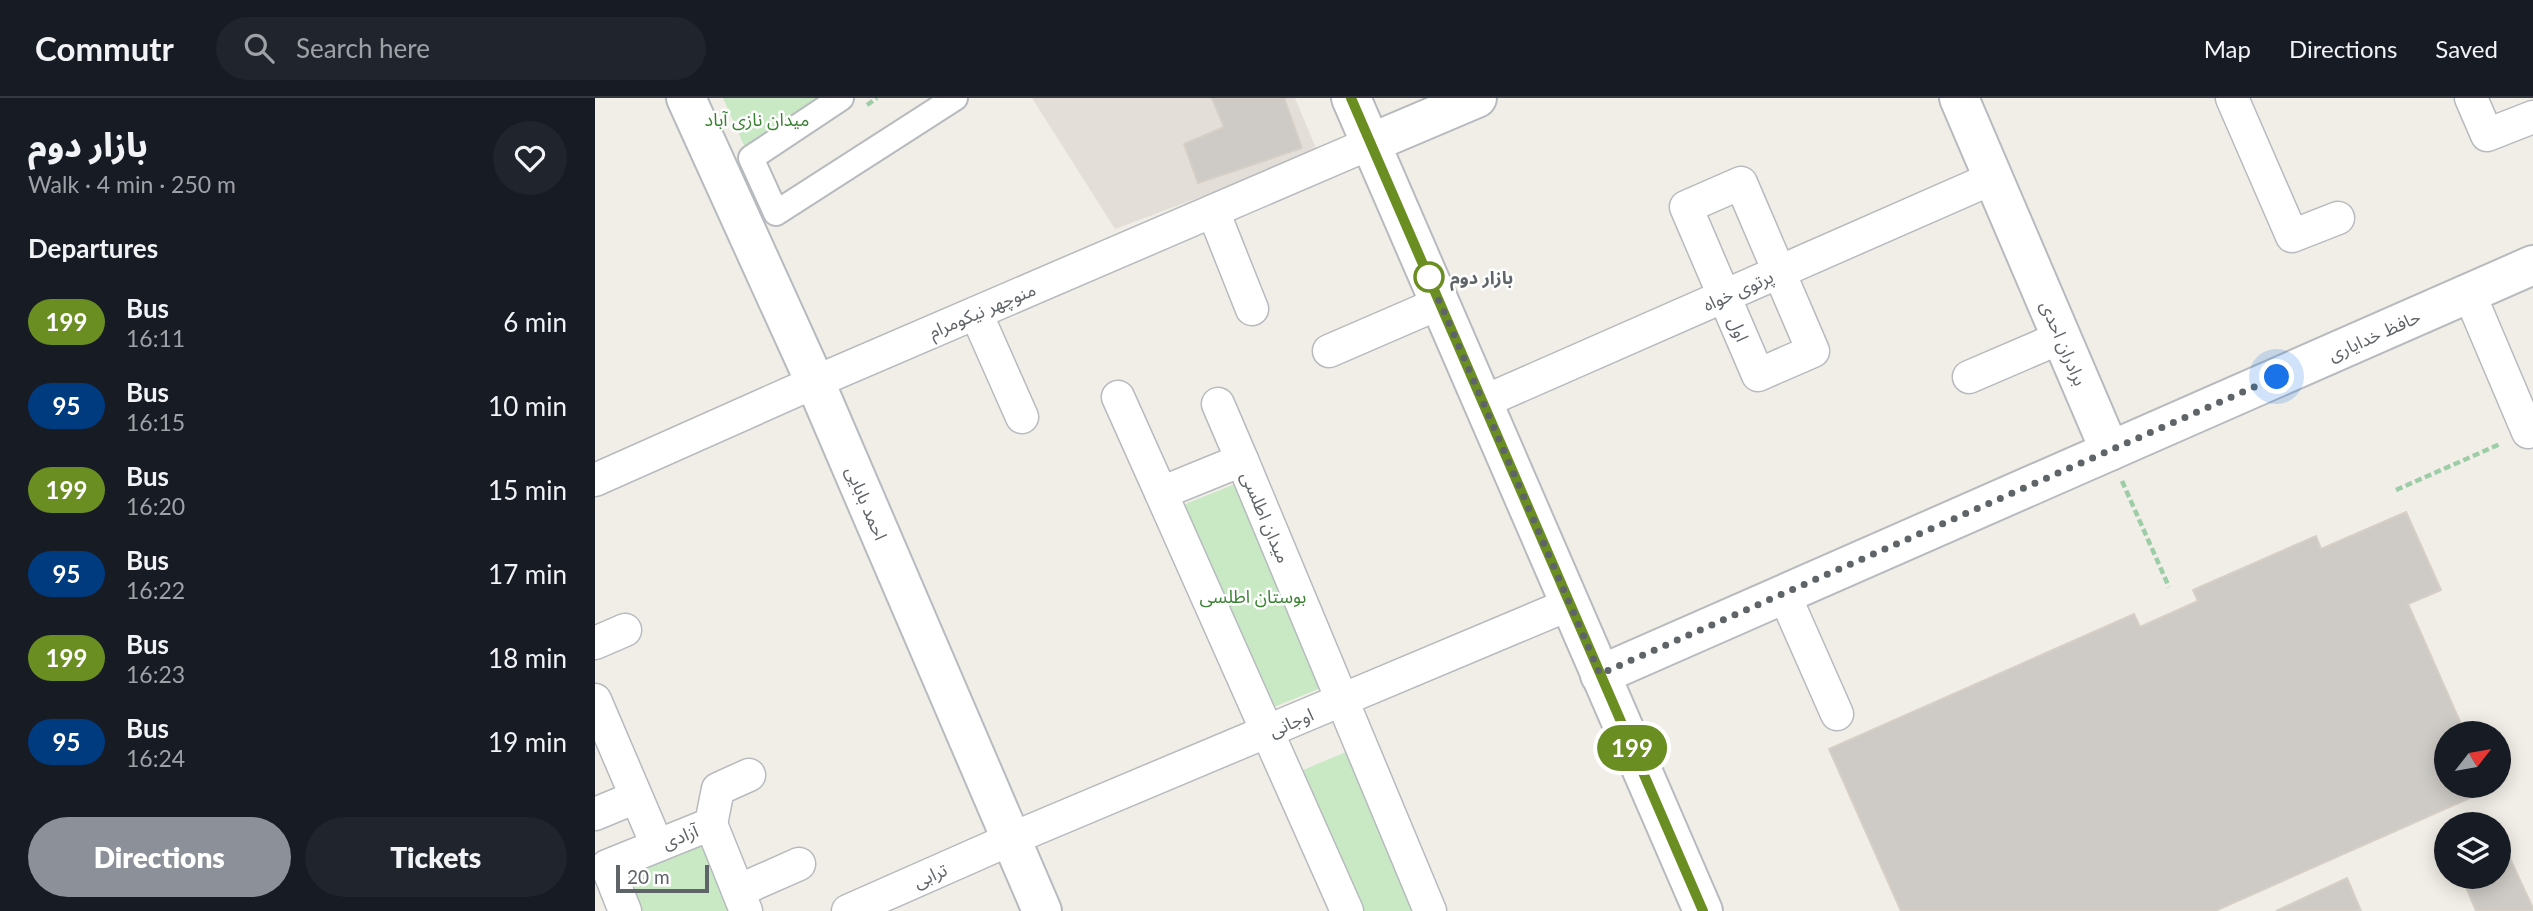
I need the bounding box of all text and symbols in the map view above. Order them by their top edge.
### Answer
search box [216,17,706,80]
text: Commutr [35,28,174,68]
icon: search [240,29,278,67]
text: Search here [296,32,430,64]
text: Map [2204,34,2251,63]
text: Directions [2289,34,2397,63]
text: Saved [2435,34,2498,63]
park label: میدان نازی آباد [705,108,809,131]
button: heart [493,121,567,195]
text: بازار دوم [28,124,148,164]
text: Walk · 4 min · 250 m [28,170,236,198]
text: Departures [28,232,158,264]
marker: بازار دوم [1414,262,1444,292]
street label: پرتوی خواه [1699,265,1777,316]
place label: بازار دوم [1450,266,1513,291]
street label: منوچهر نیکومرام [925,278,1040,346]
text: Bus [126,292,169,324]
street label: برادران احدی [2035,297,2092,389]
street label: حافظ خدایاری [2324,305,2424,366]
text: 6 min [503,306,567,338]
text: 199 [46,307,87,336]
street label: اول [1723,313,1754,345]
text: 16:11 [126,324,185,352]
your location [2259,359,2294,394]
text: Bus [126,376,169,408]
text: 10 min [488,390,567,422]
text: 95 [53,391,80,420]
text: 16:15 [126,408,185,436]
text: Bus [126,460,169,492]
street label: احمد بابایی [841,463,892,544]
street label: میدان اطلسی [1236,468,1295,567]
text: 15 min [488,474,567,506]
text: 199 [46,475,87,504]
text: 16:20 [126,492,185,520]
text: Bus [126,544,169,576]
text: 17 min [488,558,567,590]
text: 95 [53,559,80,588]
text: 16:22 [126,576,185,604]
park label: بوستان اطلسی [1200,585,1306,608]
text: Bus [126,628,169,660]
text: 18 min [488,642,567,674]
text: 199 [46,643,87,672]
text: 16:23 [126,660,185,688]
street label: اوجانی [1265,703,1317,742]
text: Bus [126,712,169,744]
north arrow [2434,721,2511,798]
map controls [2434,721,2511,889]
line badge: 199 [1592,725,1672,771]
text: 19 min [488,726,567,758]
text: 95 [53,727,80,756]
text: 199 [1611,733,1653,762]
text: 16:24 [126,744,185,772]
button: layers [2434,812,2511,889]
button: Directions [28,817,291,897]
button: Tickets [305,817,567,897]
street label: آزادی [659,819,702,854]
street label: ترابی [910,858,951,893]
scale bar [616,862,709,894]
text: 20 m [627,865,670,888]

